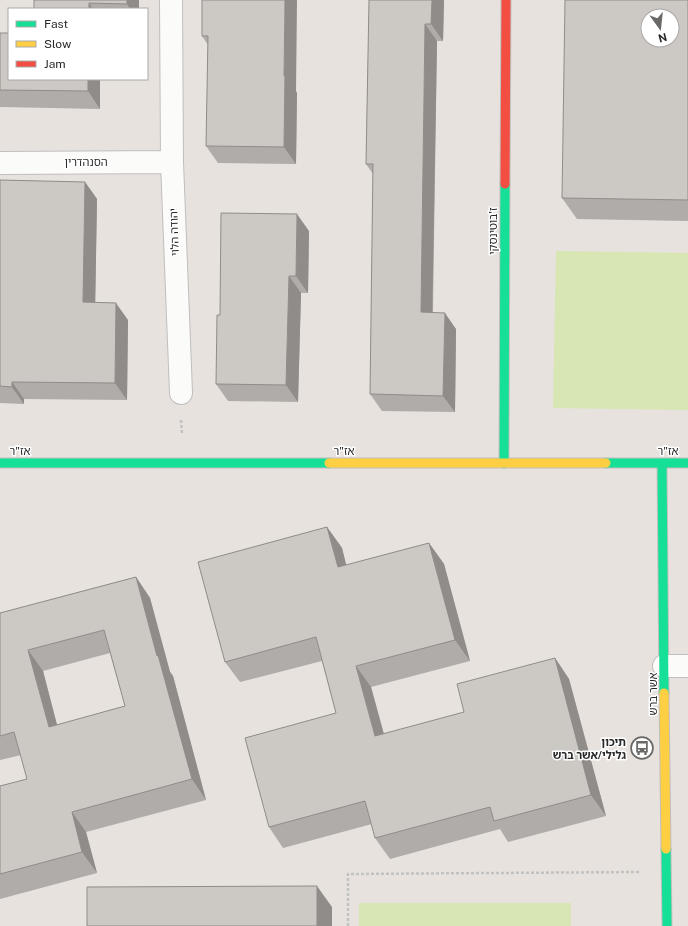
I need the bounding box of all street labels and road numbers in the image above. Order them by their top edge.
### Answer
street label: הסנהדרין [64,156,108,168]
street label: ז'בוטינסקי [487,207,499,255]
street label: יהודה הלוי [167,208,181,256]
street label: אז"ר [9,445,31,457]
street label: אז"ר [333,445,355,457]
street label: אז"ר [657,445,679,457]
street label: אשר ברש [647,672,659,715]

